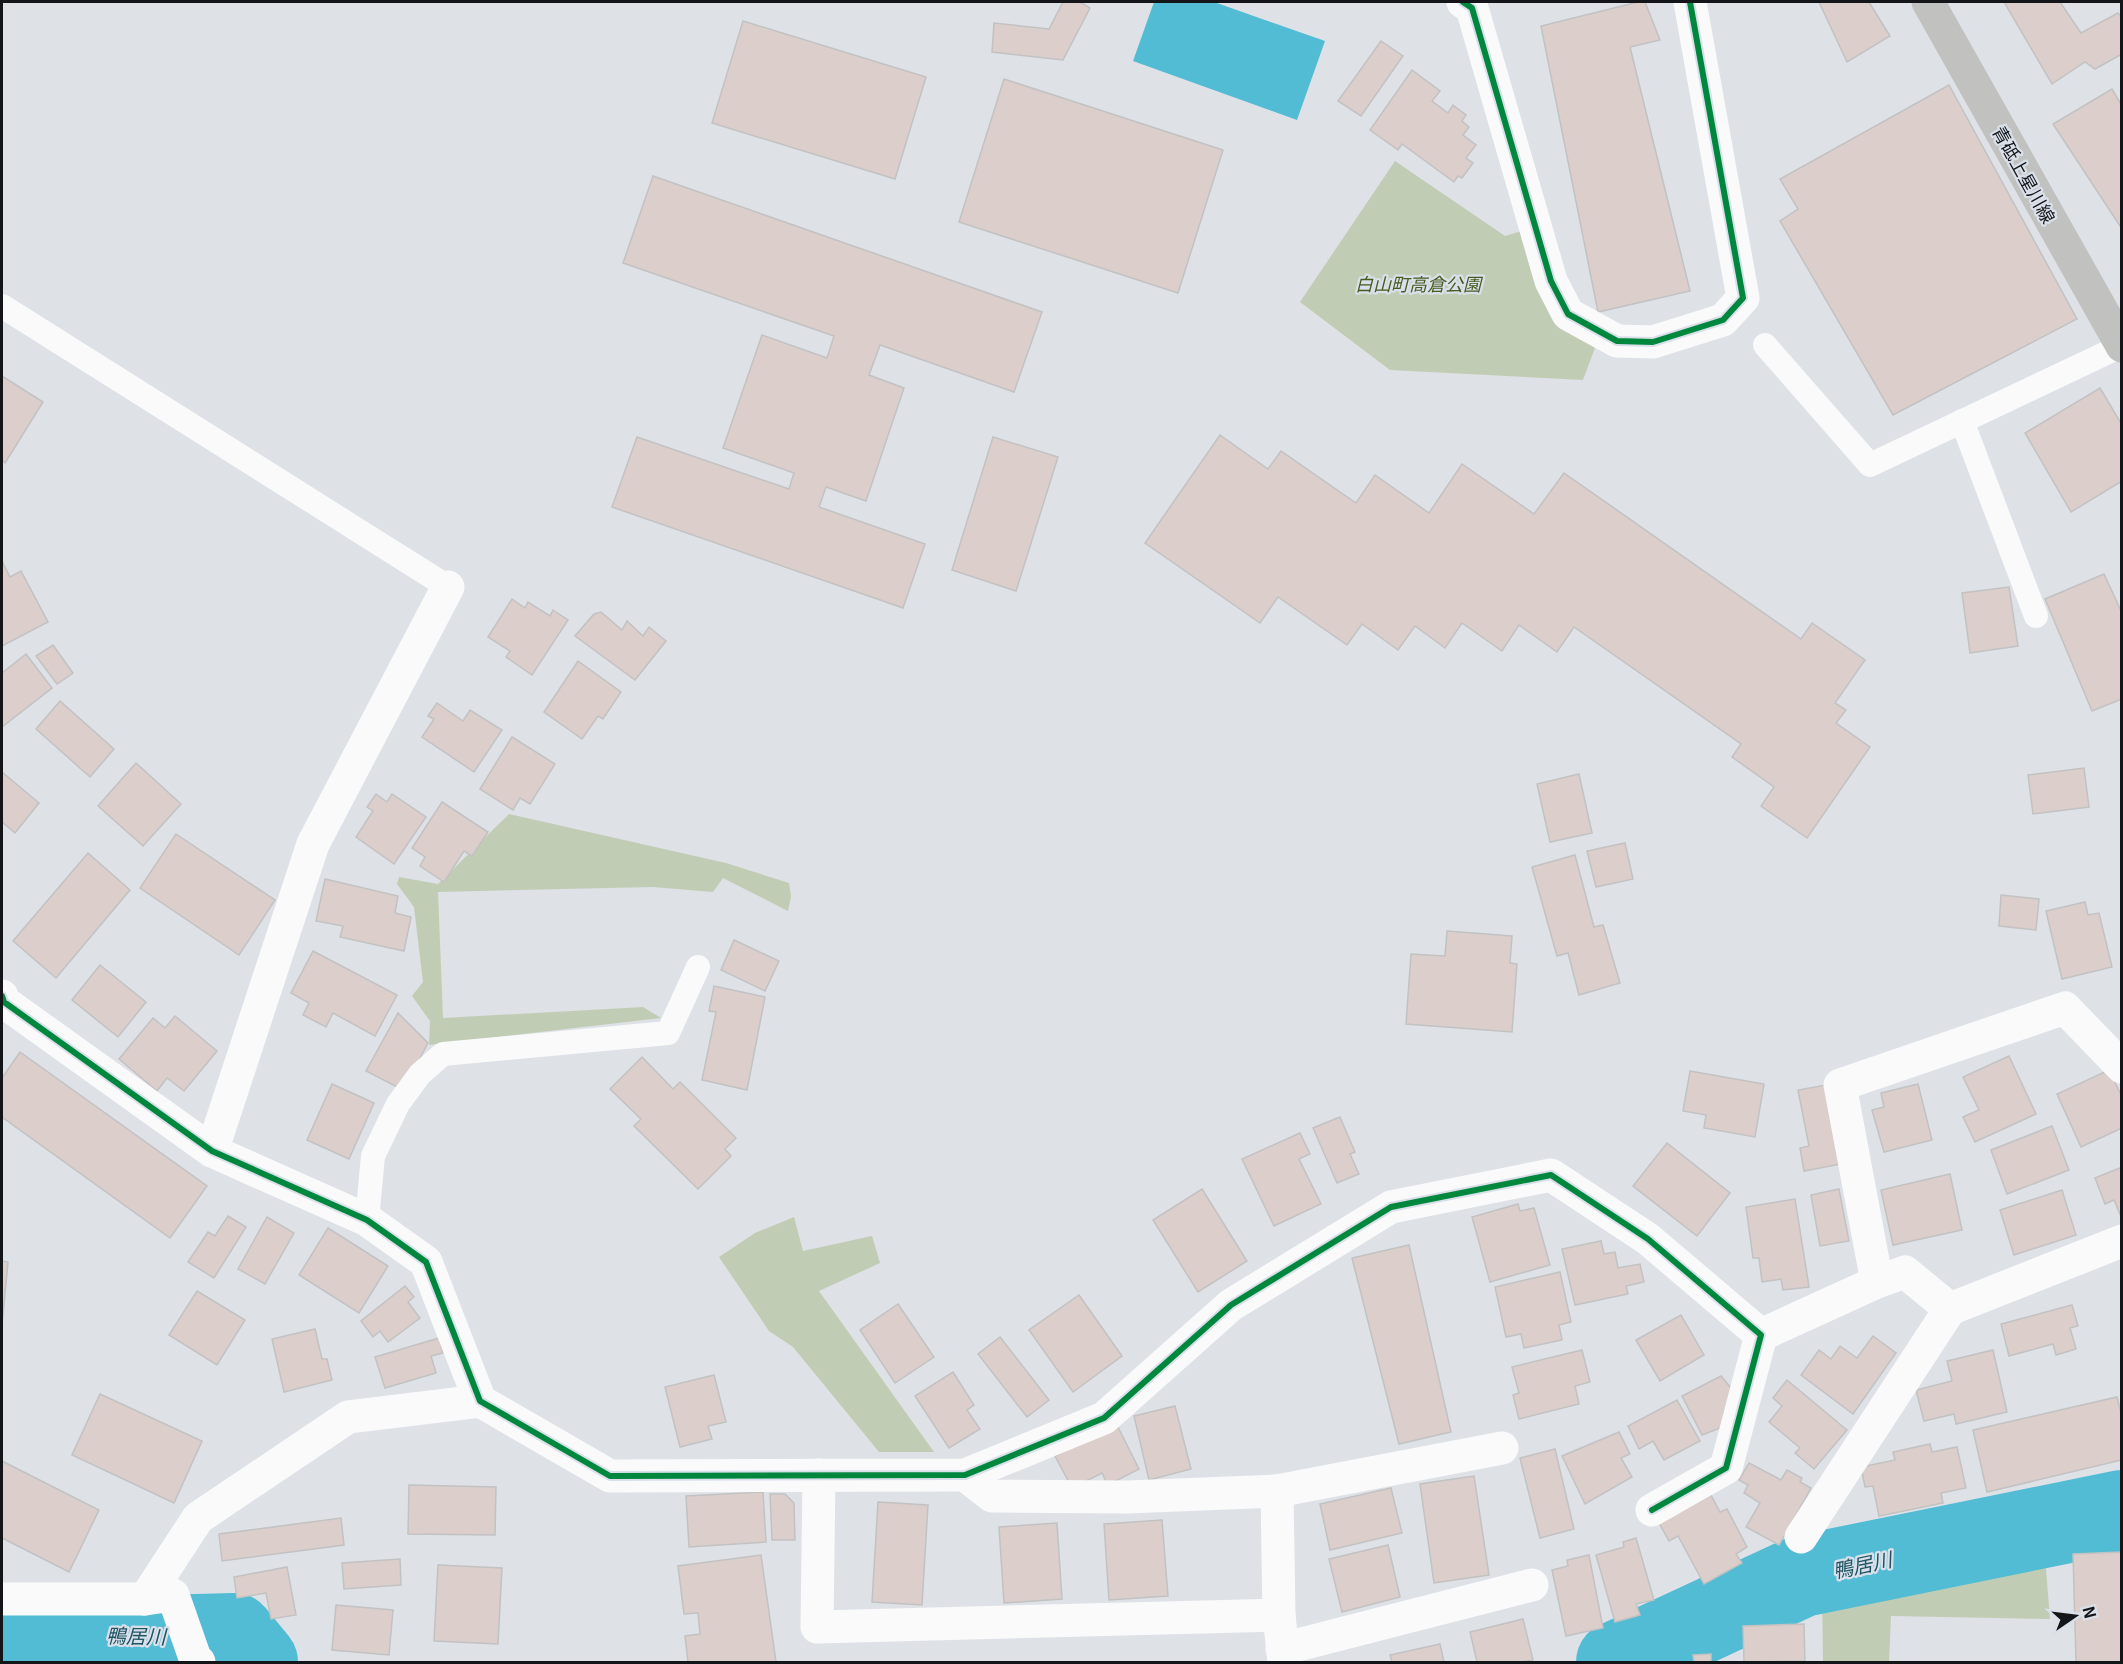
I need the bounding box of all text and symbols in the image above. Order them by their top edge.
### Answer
street label: 青砥上星川線 [1987,120,2063,228]
park label: 白山町高倉公園 [1355,270,1484,296]
water label: 鴨居川 [1830,1543,1896,1584]
north arrow [2045,1586,2105,1646]
text: N [2077,1603,2104,1621]
water label: 鴨居川 [106,1620,168,1650]

